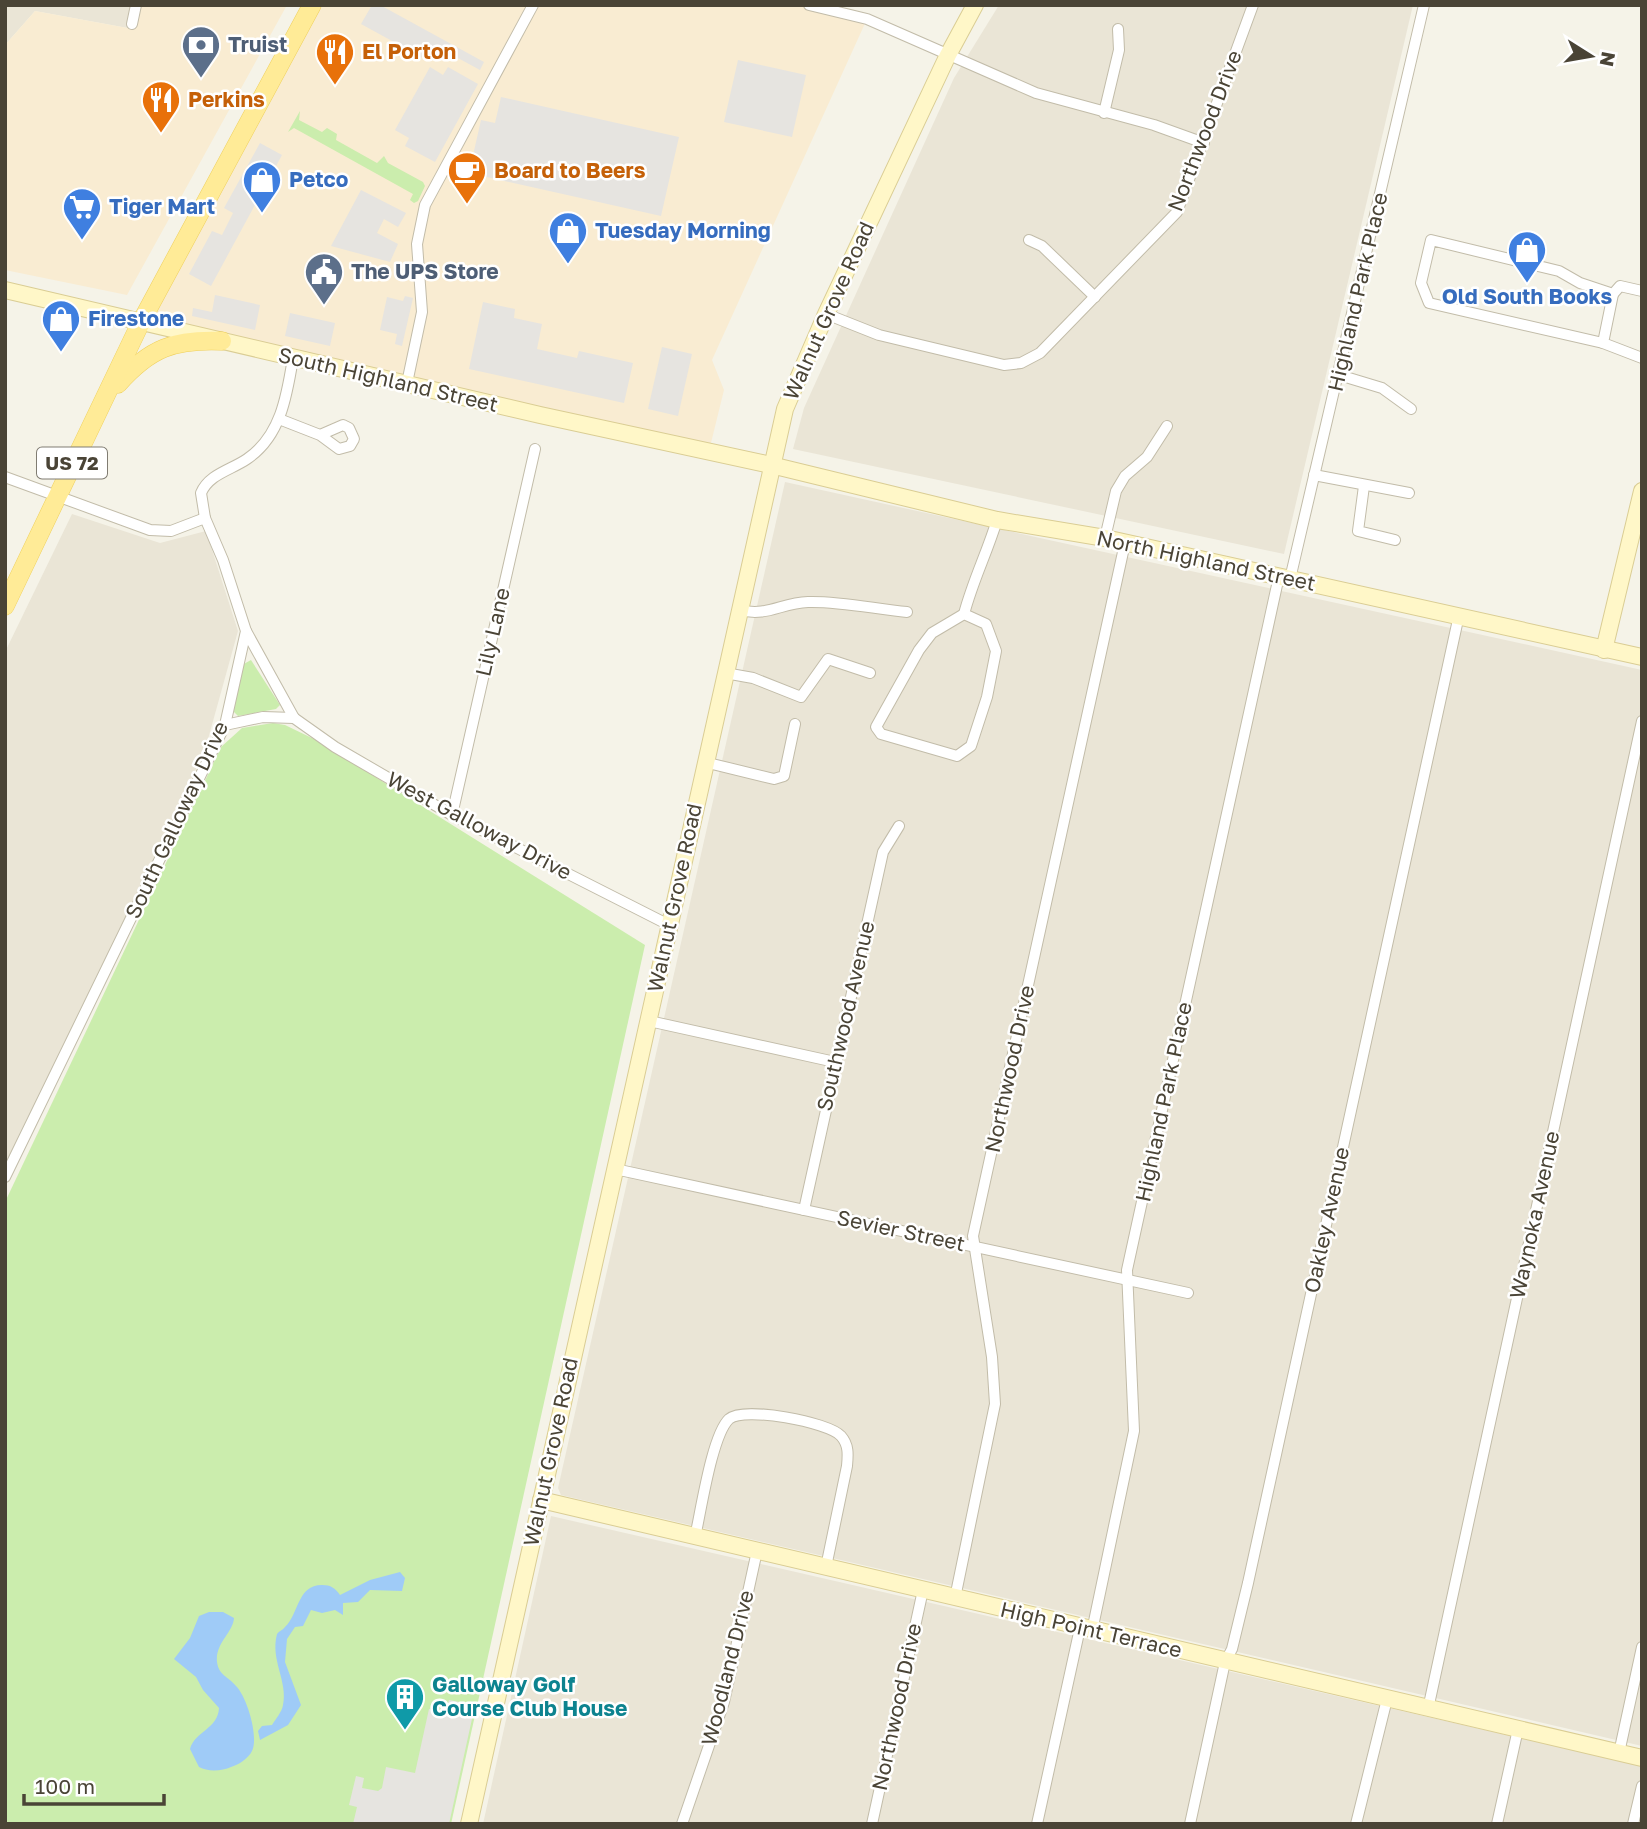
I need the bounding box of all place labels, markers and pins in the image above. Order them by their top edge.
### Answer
bank icon: Truist [180,24,222,79]
place label: Truist [228,31,287,57]
restaurant icon: El Porton [314,31,356,86]
place label: El Porton [362,38,456,64]
restaurant icon: Perkins [140,79,182,134]
place label: Perkins [188,86,265,112]
cafe icon: Board to Beers [446,150,488,205]
place label: Board to Beers [494,157,646,183]
shop icon: Petco [241,159,283,214]
place label: Petco [289,166,348,192]
supermarket icon: Tiger Mart [61,186,103,241]
place label: Tiger Mart [109,193,215,219]
shop icon: Tuesday Morning [547,210,589,265]
place label: Tuesday Morning [595,217,771,243]
shop icon: Old South Books [1506,229,1548,284]
public building icon: The UPS Store [303,251,345,306]
place label: The UPS Store [351,258,499,284]
place label: Old South Books [1442,283,1613,309]
shop icon: Firestone [40,298,82,353]
place label: Firestone [88,305,184,331]
place label: Galloway Golf Course Club House [432,1671,627,1721]
building icon: Galloway Golf Course Club House [384,1676,426,1731]

